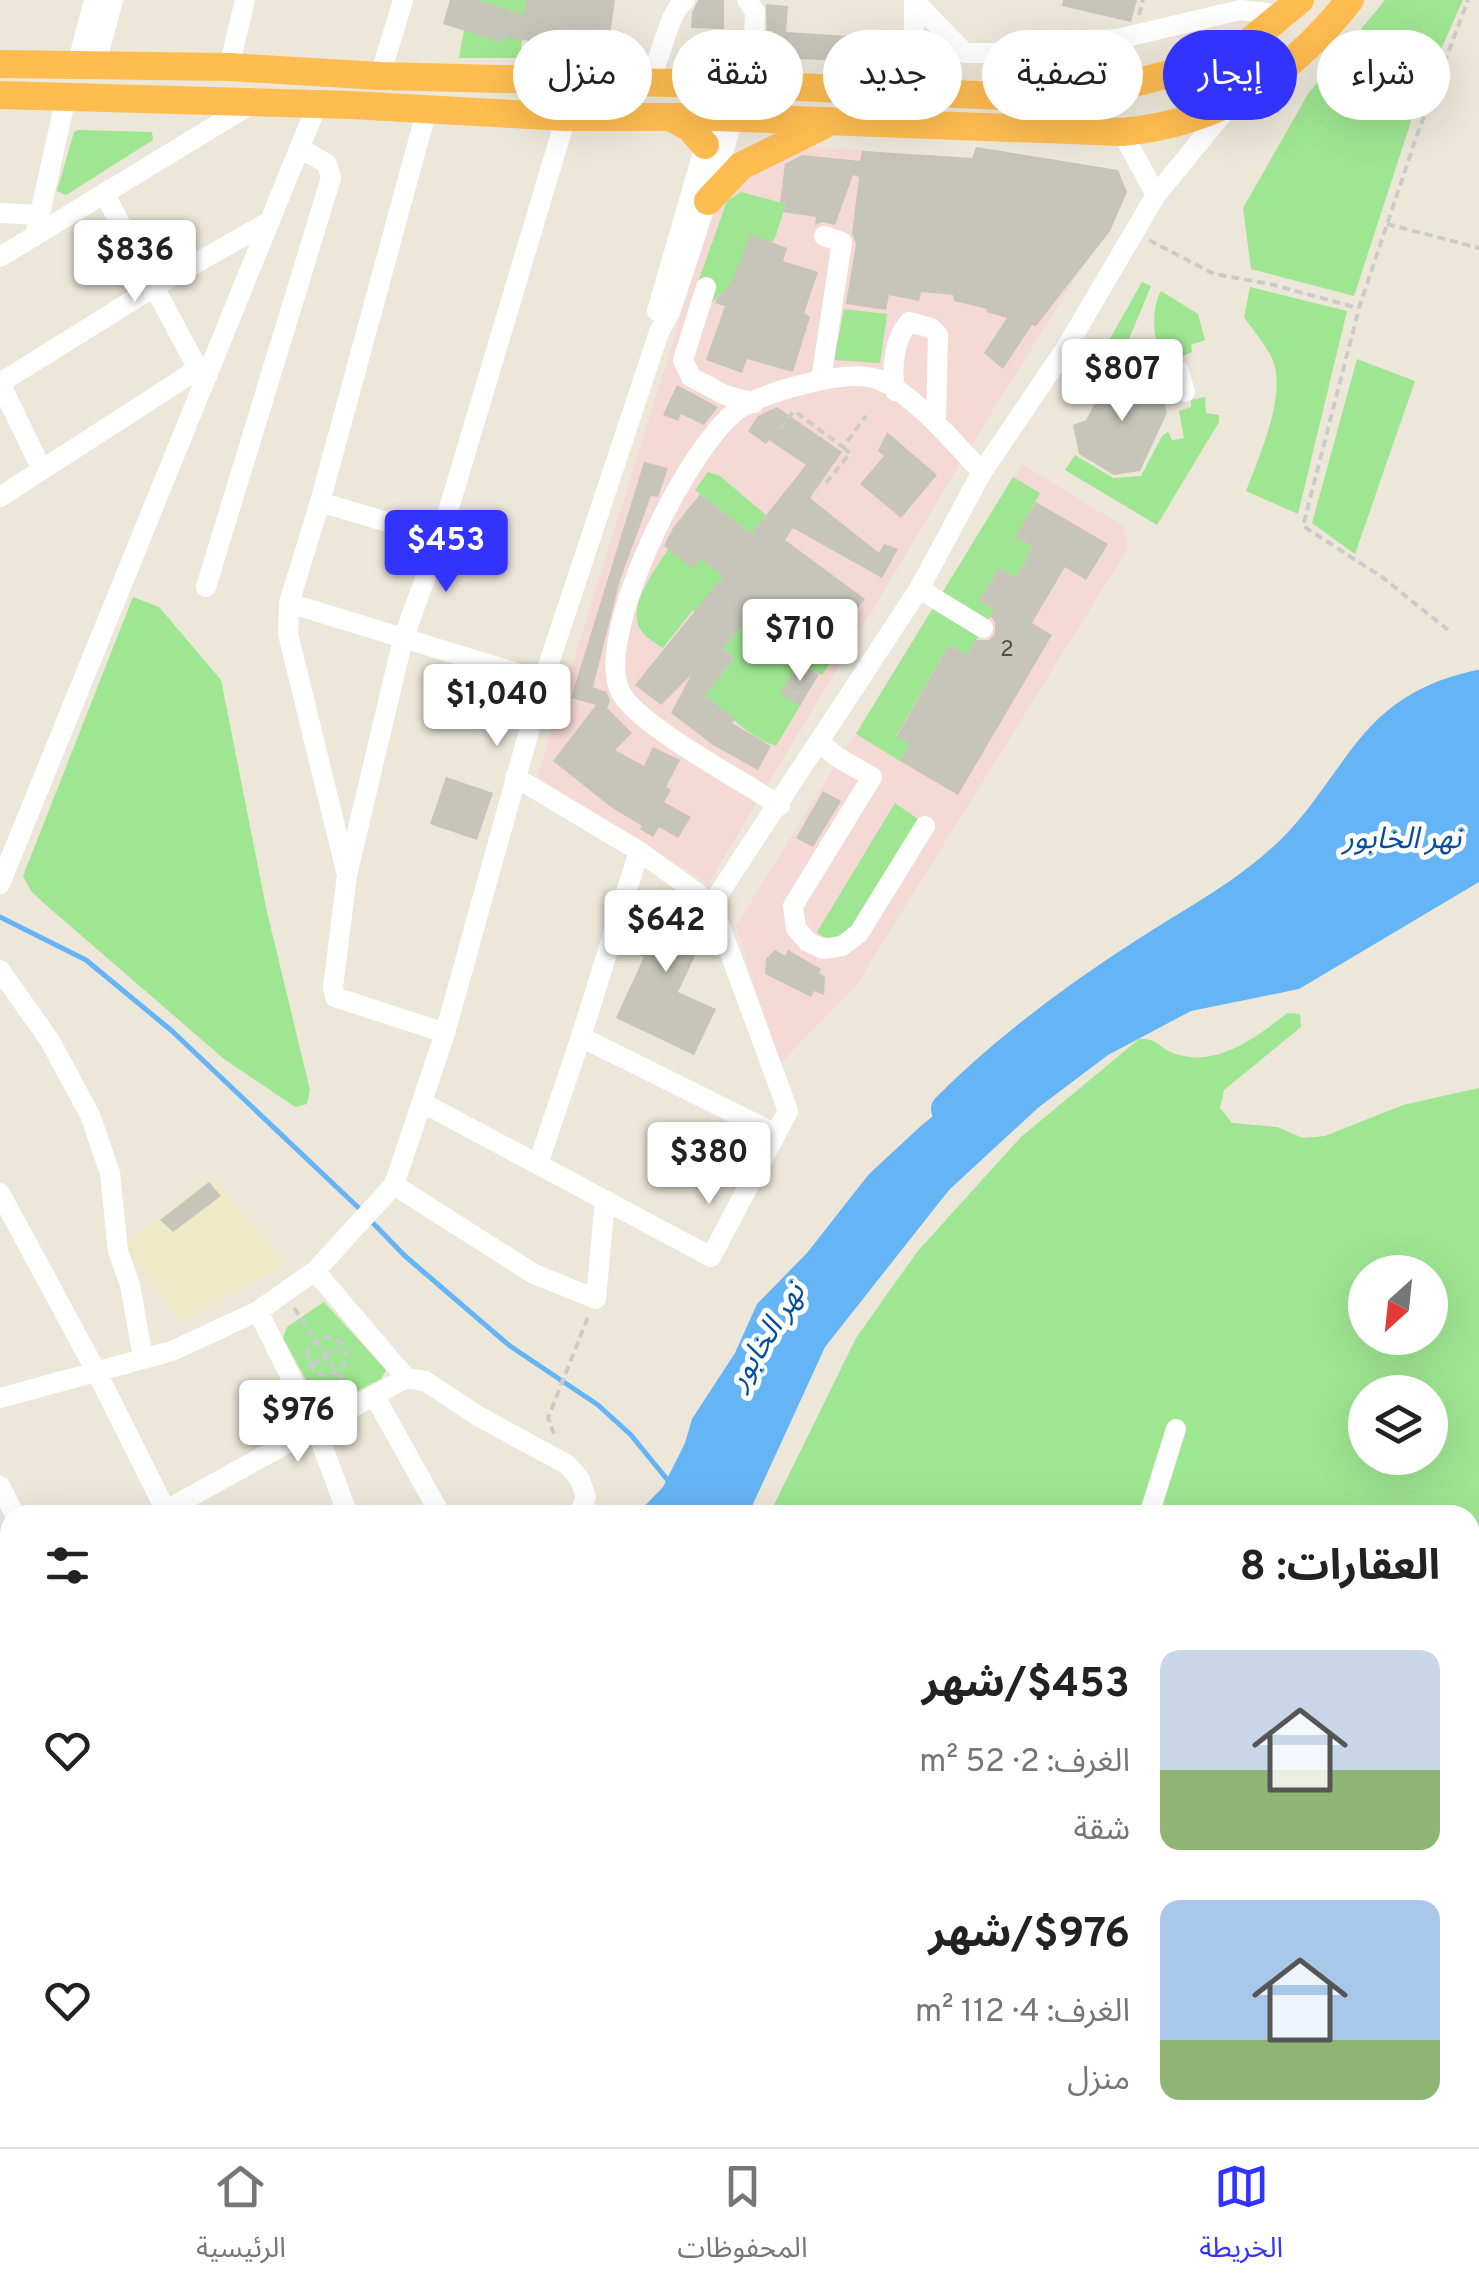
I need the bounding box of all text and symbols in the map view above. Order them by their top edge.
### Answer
chip: منزل [513,30,652,120]
chip: شقة [672,30,803,120]
chip: جديد [823,30,962,120]
chip: تصفية [982,30,1143,120]
chip: إيجار [1163,30,1297,120]
chip: شراء [1317,30,1450,120]
pin: $836 [76,220,194,305]
text: $836 [96,232,174,272]
pin: $807 [1063,339,1181,424]
text: $807 [1084,351,1160,391]
pin: $453 [387,510,505,595]
text: $453 [407,522,485,562]
pin: $710 [741,599,859,684]
text: $710 [765,611,835,651]
house number: 2 [1000,637,1014,664]
pin: $1,040 [416,664,578,749]
text: $1,040 [445,676,549,716]
water label: نهر الخابور [1341,822,1463,859]
pin: $642 [607,890,725,975]
text: $642 [626,902,706,942]
pin: $380 [650,1122,768,1207]
text: $380 [669,1134,749,1174]
north arrow [1348,1255,1448,1355]
map controls [1348,1255,1448,1475]
water label: نهر الخابور [720,1275,816,1399]
button: layers [1348,1375,1448,1475]
pin: $976 [239,1380,357,1465]
text: $976 [261,1392,335,1432]
icon: filters [40,1538,95,1593]
text: العقارات: 8 [1240,1542,1440,1595]
text: $453/شهر [922,1659,1130,1712]
icon: home [1240,1690,1360,1810]
icon: heart [40,1723,95,1778]
text: الغرف: 2 · 52 m² [919,1743,1130,1783]
text: شقة [1074,1811,1130,1851]
text: $976/شهر [929,1909,1130,1962]
icon: home [1240,1940,1360,2060]
icon: heart [40,1973,95,2028]
text: الغرف: 4 · 112 m² [915,1993,1130,2033]
text: منزل [1067,2061,1130,2101]
tab: الرئيسية [196,2159,286,2278]
tab: المحفوظات [678,2159,808,2278]
tab: الخريطة [1199,2159,1283,2278]

